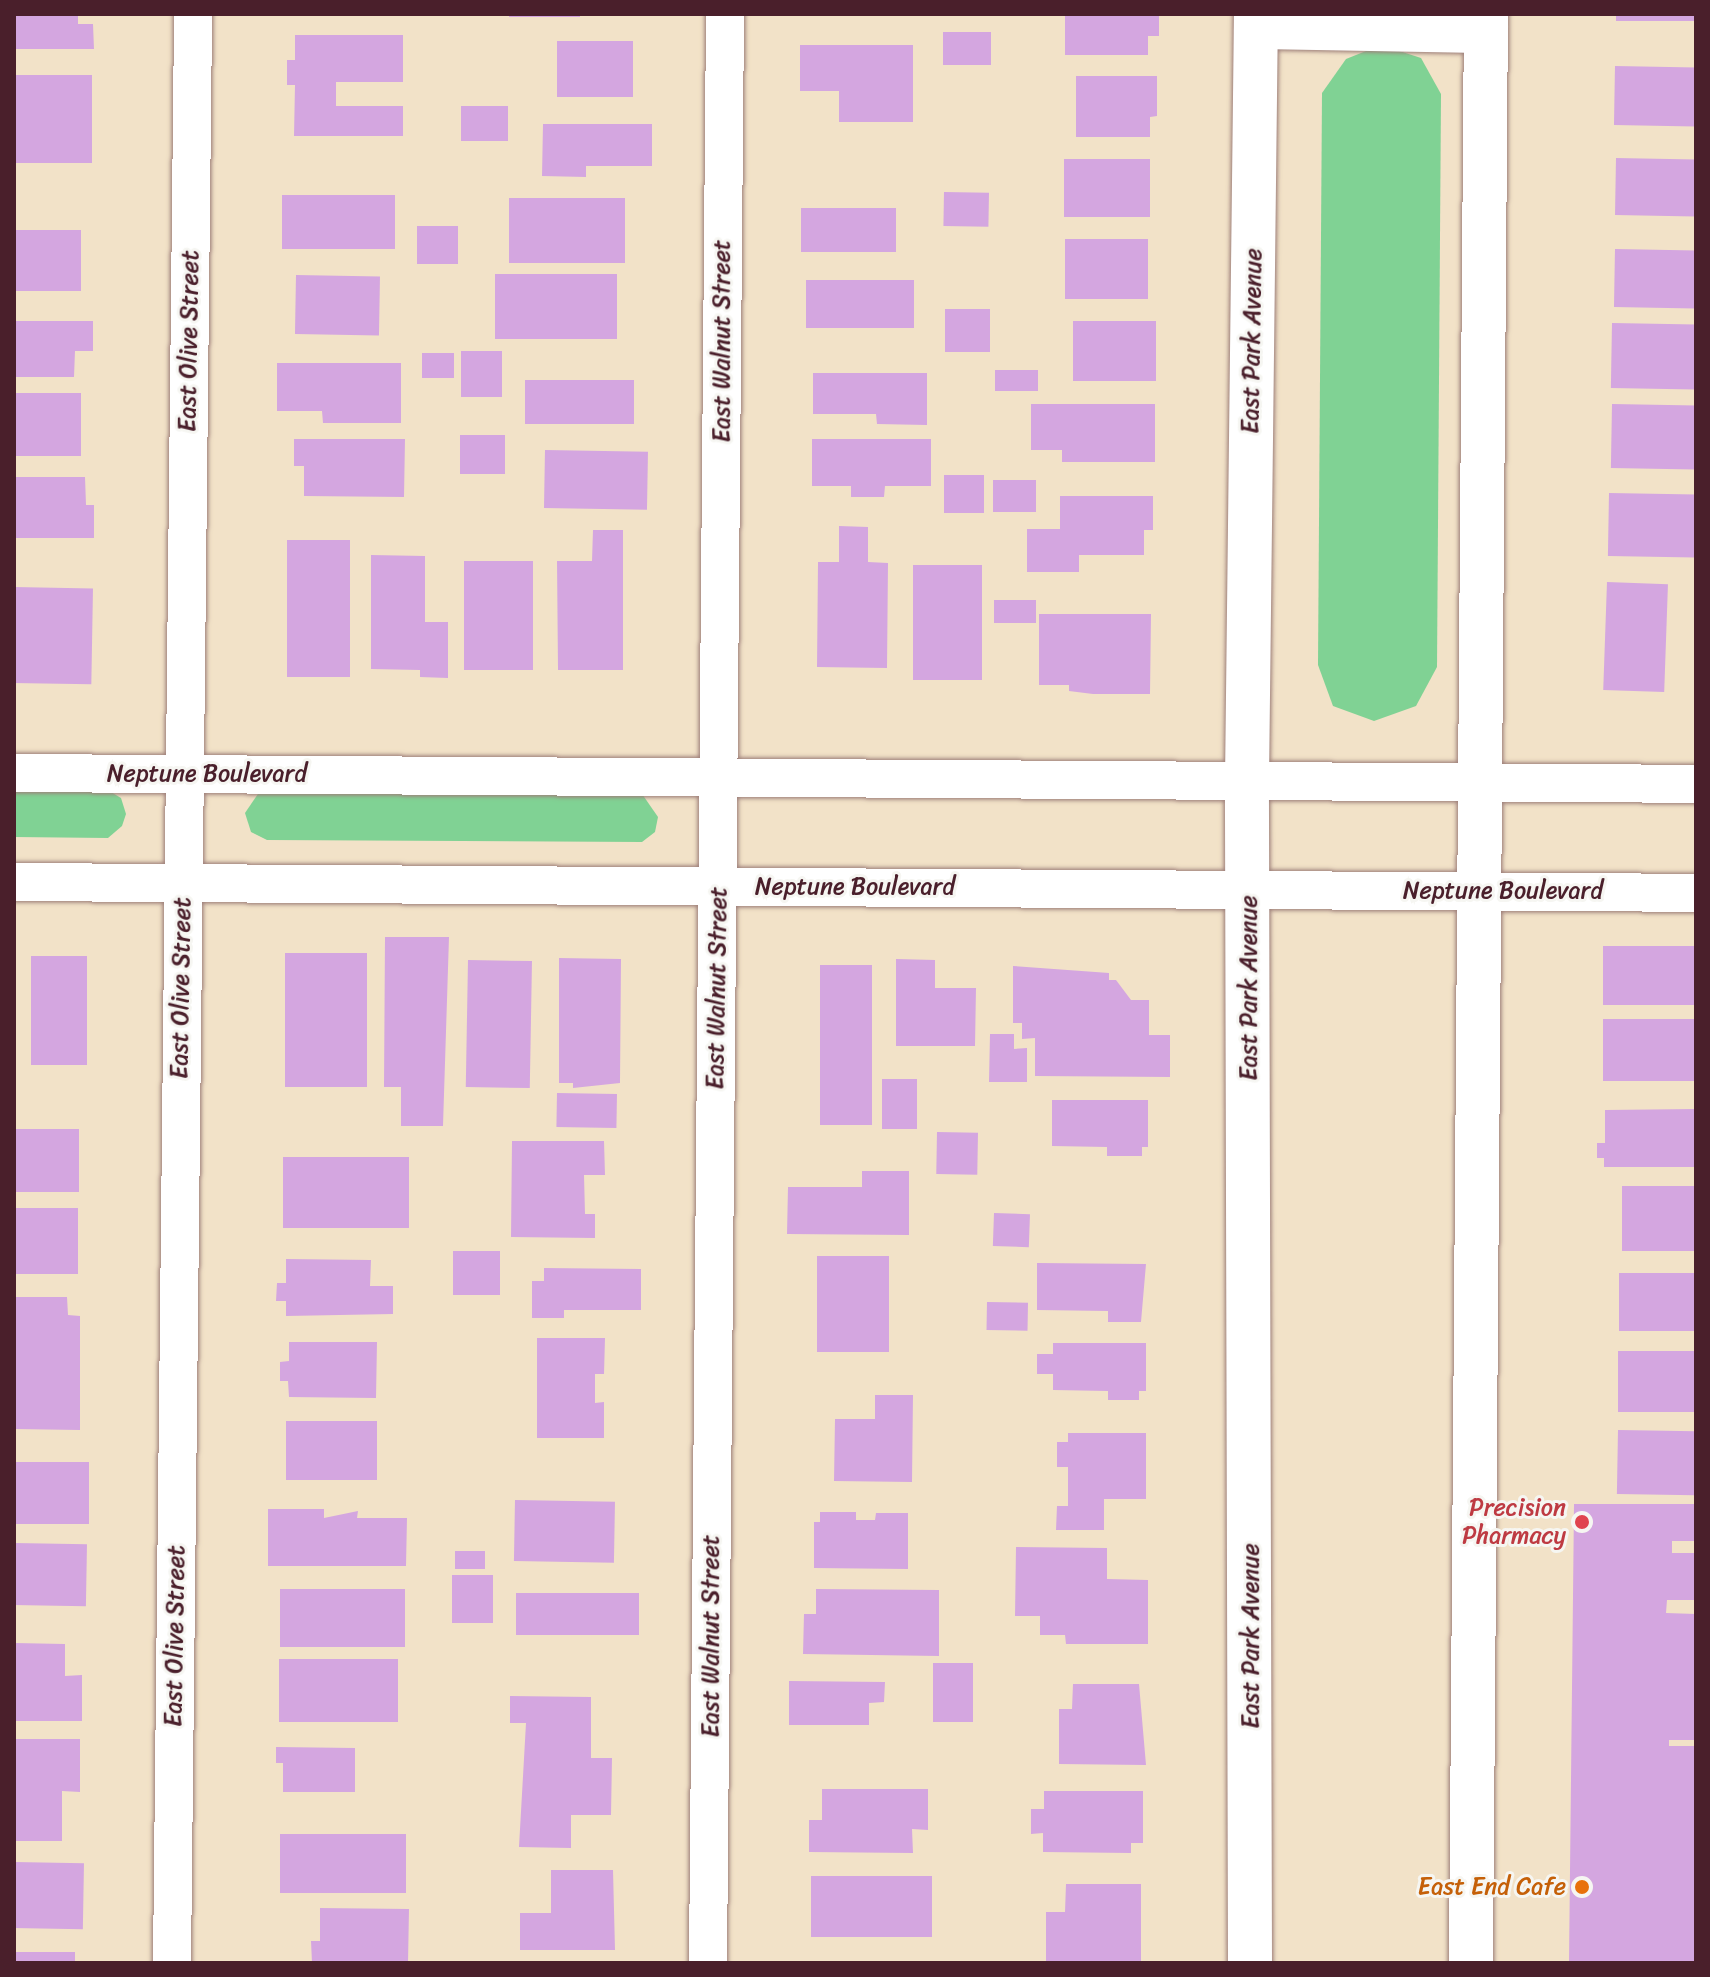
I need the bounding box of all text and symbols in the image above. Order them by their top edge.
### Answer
street label: East Walnut Street [708,240,736,442]
street label: East Park Avenue [1236,248,1268,434]
street label: East Olive Street [173,250,205,432]
street label: Neptune Boulevard [107,760,307,788]
street label: Neptune Boulevard [755,873,955,901]
street label: Neptune Boulevard [1403,877,1603,905]
street label: East Walnut Street [701,887,733,1089]
street label: East Park Avenue [1235,895,1263,1081]
street label: East Olive Street [165,897,197,1079]
place label: Precision Pharmacy [1462,1494,1566,1550]
marker: Precision Pharmacy [1573,1513,1591,1531]
street label: East Walnut Street [697,1535,725,1737]
street label: East Park Avenue [1237,1543,1265,1729]
street label: East Olive Street [159,1545,191,1727]
place label: East End Cafe [1418,1873,1566,1901]
marker: East End Cafe [1573,1878,1591,1896]

